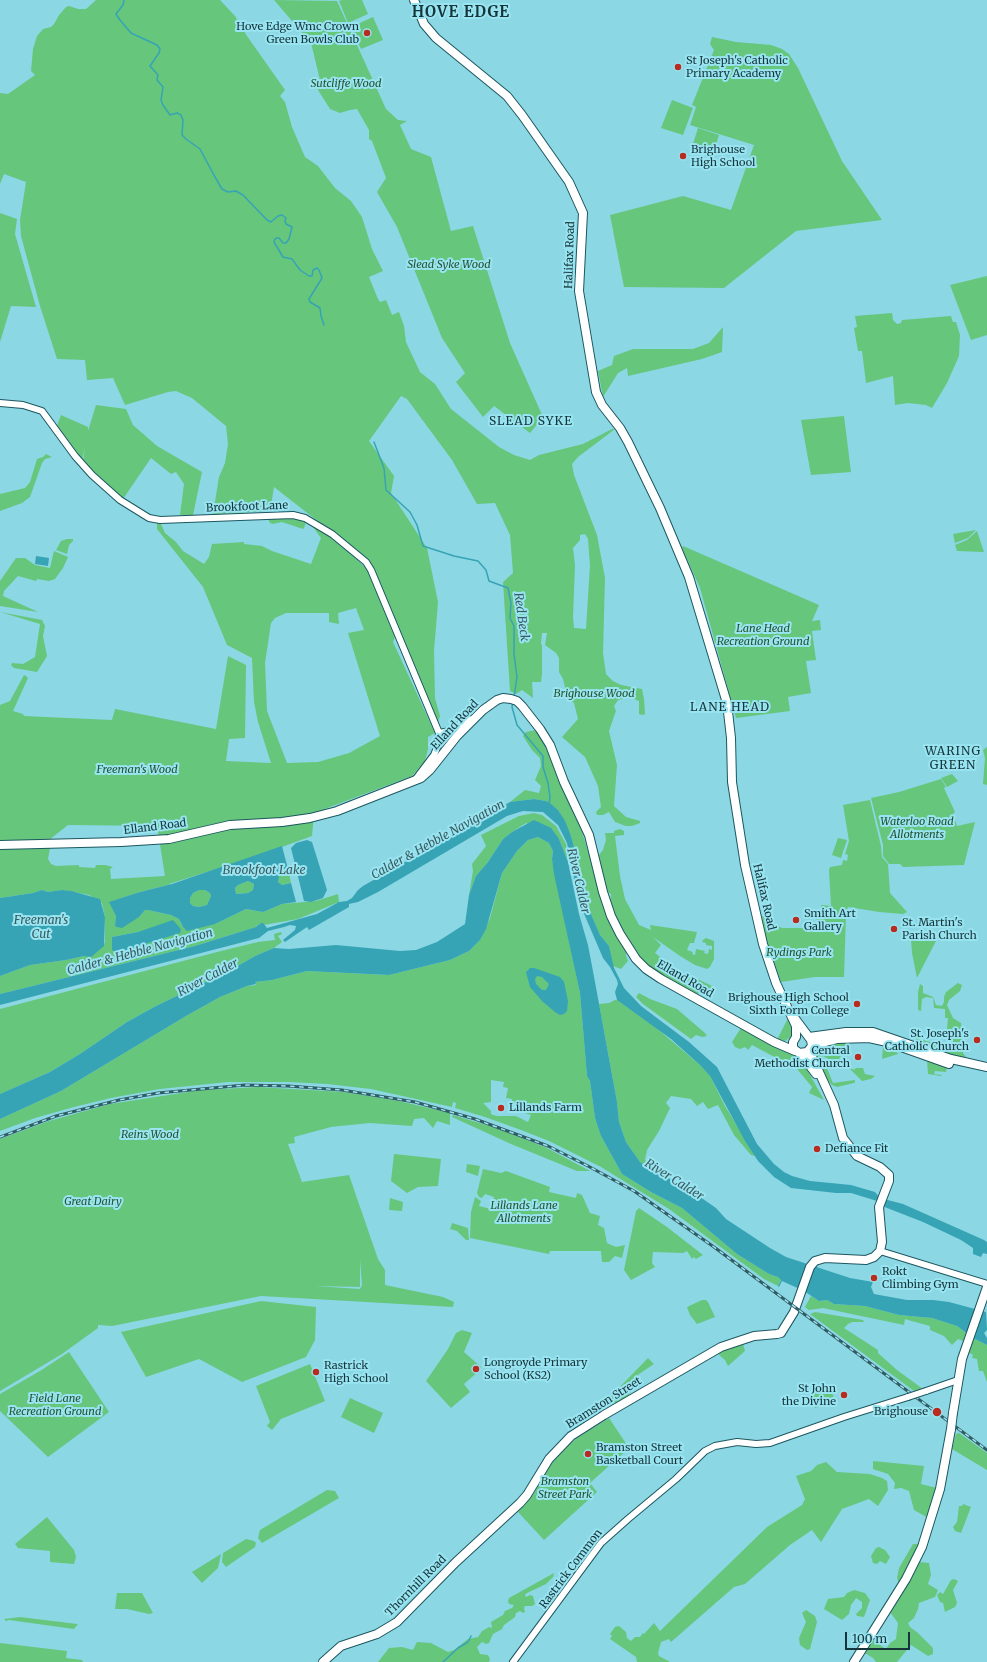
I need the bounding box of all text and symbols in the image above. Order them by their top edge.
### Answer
district label: HOVE EDGE [412,4,510,22]
place label: Hove Edge Wmc Crown Green Bowls Club [236,20,359,46]
marker: Hove Edge Wmc Crown Green Bowls Club [362,28,372,38]
place label: St Joseph's Catholic Primary Academy [686,54,788,80]
marker: St Joseph's Catholic Primary Academy [673,62,683,72]
park label: Sutcliffe Wood [311,77,381,91]
place label: Brighouse High School [691,143,755,169]
marker: Brighouse High School [678,151,688,161]
street label: Halifax Road [562,221,578,289]
park label: Slead Syke Wood [407,258,491,272]
district label: SLEAD SYKE [489,415,573,429]
street label: Brookfoot Lane [206,499,288,515]
water label: Red Beck [510,592,532,642]
park label: Lane Head Recreation Ground [717,622,809,648]
park label: Brighouse Wood [553,687,635,701]
street label: Elland Road [429,697,481,753]
district label: LANE HEAD [690,701,770,715]
district label: WARING GREEN [925,745,981,773]
park label: Freeman's Wood [96,763,178,777]
water label: Calder & Hebble Navigation [369,797,507,883]
park label: Waterloo Road Allotments [880,815,954,841]
street label: Elland Road [123,817,187,837]
water label: River Calder [564,847,592,915]
street label: Halifax Road [750,863,778,931]
water label: Brookfoot Lake [222,864,306,878]
place label: Smith Art Gallery [804,907,856,933]
water label: Freeman's Cut [14,914,68,942]
marker: Smith Art Gallery [791,915,801,925]
place label: St. Martin's Parish Church [902,916,977,942]
marker: St. Martin's Parish Church [889,924,899,934]
water label: Calder & Hebble Navigation [66,926,214,978]
park label: Rydings Park [766,946,832,960]
water label: River Calder [175,956,241,1000]
street label: Elland Road [654,958,716,1000]
place label: Brighouse High School Sixth Form College [728,991,849,1017]
marker: Brighouse High School Sixth Form College [852,999,862,1009]
place label: St. Joseph's Catholic Church [885,1027,969,1053]
marker: St. Joseph's Catholic Church [972,1035,982,1045]
place label: Central Methodist Church [754,1044,850,1070]
marker: Central Methodist Church [853,1052,863,1062]
place label: Lillands Farm [509,1101,582,1115]
marker: Lillands Farm [496,1103,506,1113]
park label: Reins Wood [121,1128,179,1142]
place label: Defiance Fit [825,1142,888,1156]
marker: Defiance Fit [812,1144,822,1154]
water label: River Calder [642,1156,706,1204]
park label: Great Dairy [64,1195,122,1209]
park label: Lillands Lane Allotments [490,1199,558,1225]
place label: Rokt Climbing Gym [882,1265,959,1291]
marker: Rokt Climbing Gym [869,1273,879,1283]
place label: Longroyde Primary School (KS2) [484,1356,588,1382]
place label: Rastrick High School [324,1359,388,1385]
marker: Longroyde Primary School (KS2) [471,1364,481,1374]
marker: Rastrick High School [311,1367,321,1377]
street label: Bramston Street [564,1375,644,1431]
place label: St John the Divine [782,1382,836,1408]
marker: St John the Divine [839,1390,849,1400]
park label: Field Lane Recreation Ground [9,1392,101,1418]
place label: Brighouse [874,1405,928,1419]
marker: Brighouse [931,1406,943,1418]
place label: Bramston Street Basketball Court [596,1441,683,1467]
marker: Bramston Street Basketball Court [583,1449,593,1459]
park label: Bramston Street Park [538,1475,592,1501]
street label: Rastrick Common [537,1527,605,1611]
street label: Thornhill Road [383,1553,449,1619]
scale bar [847,1624,912,1650]
text: 100 m [852,1631,887,1646]

